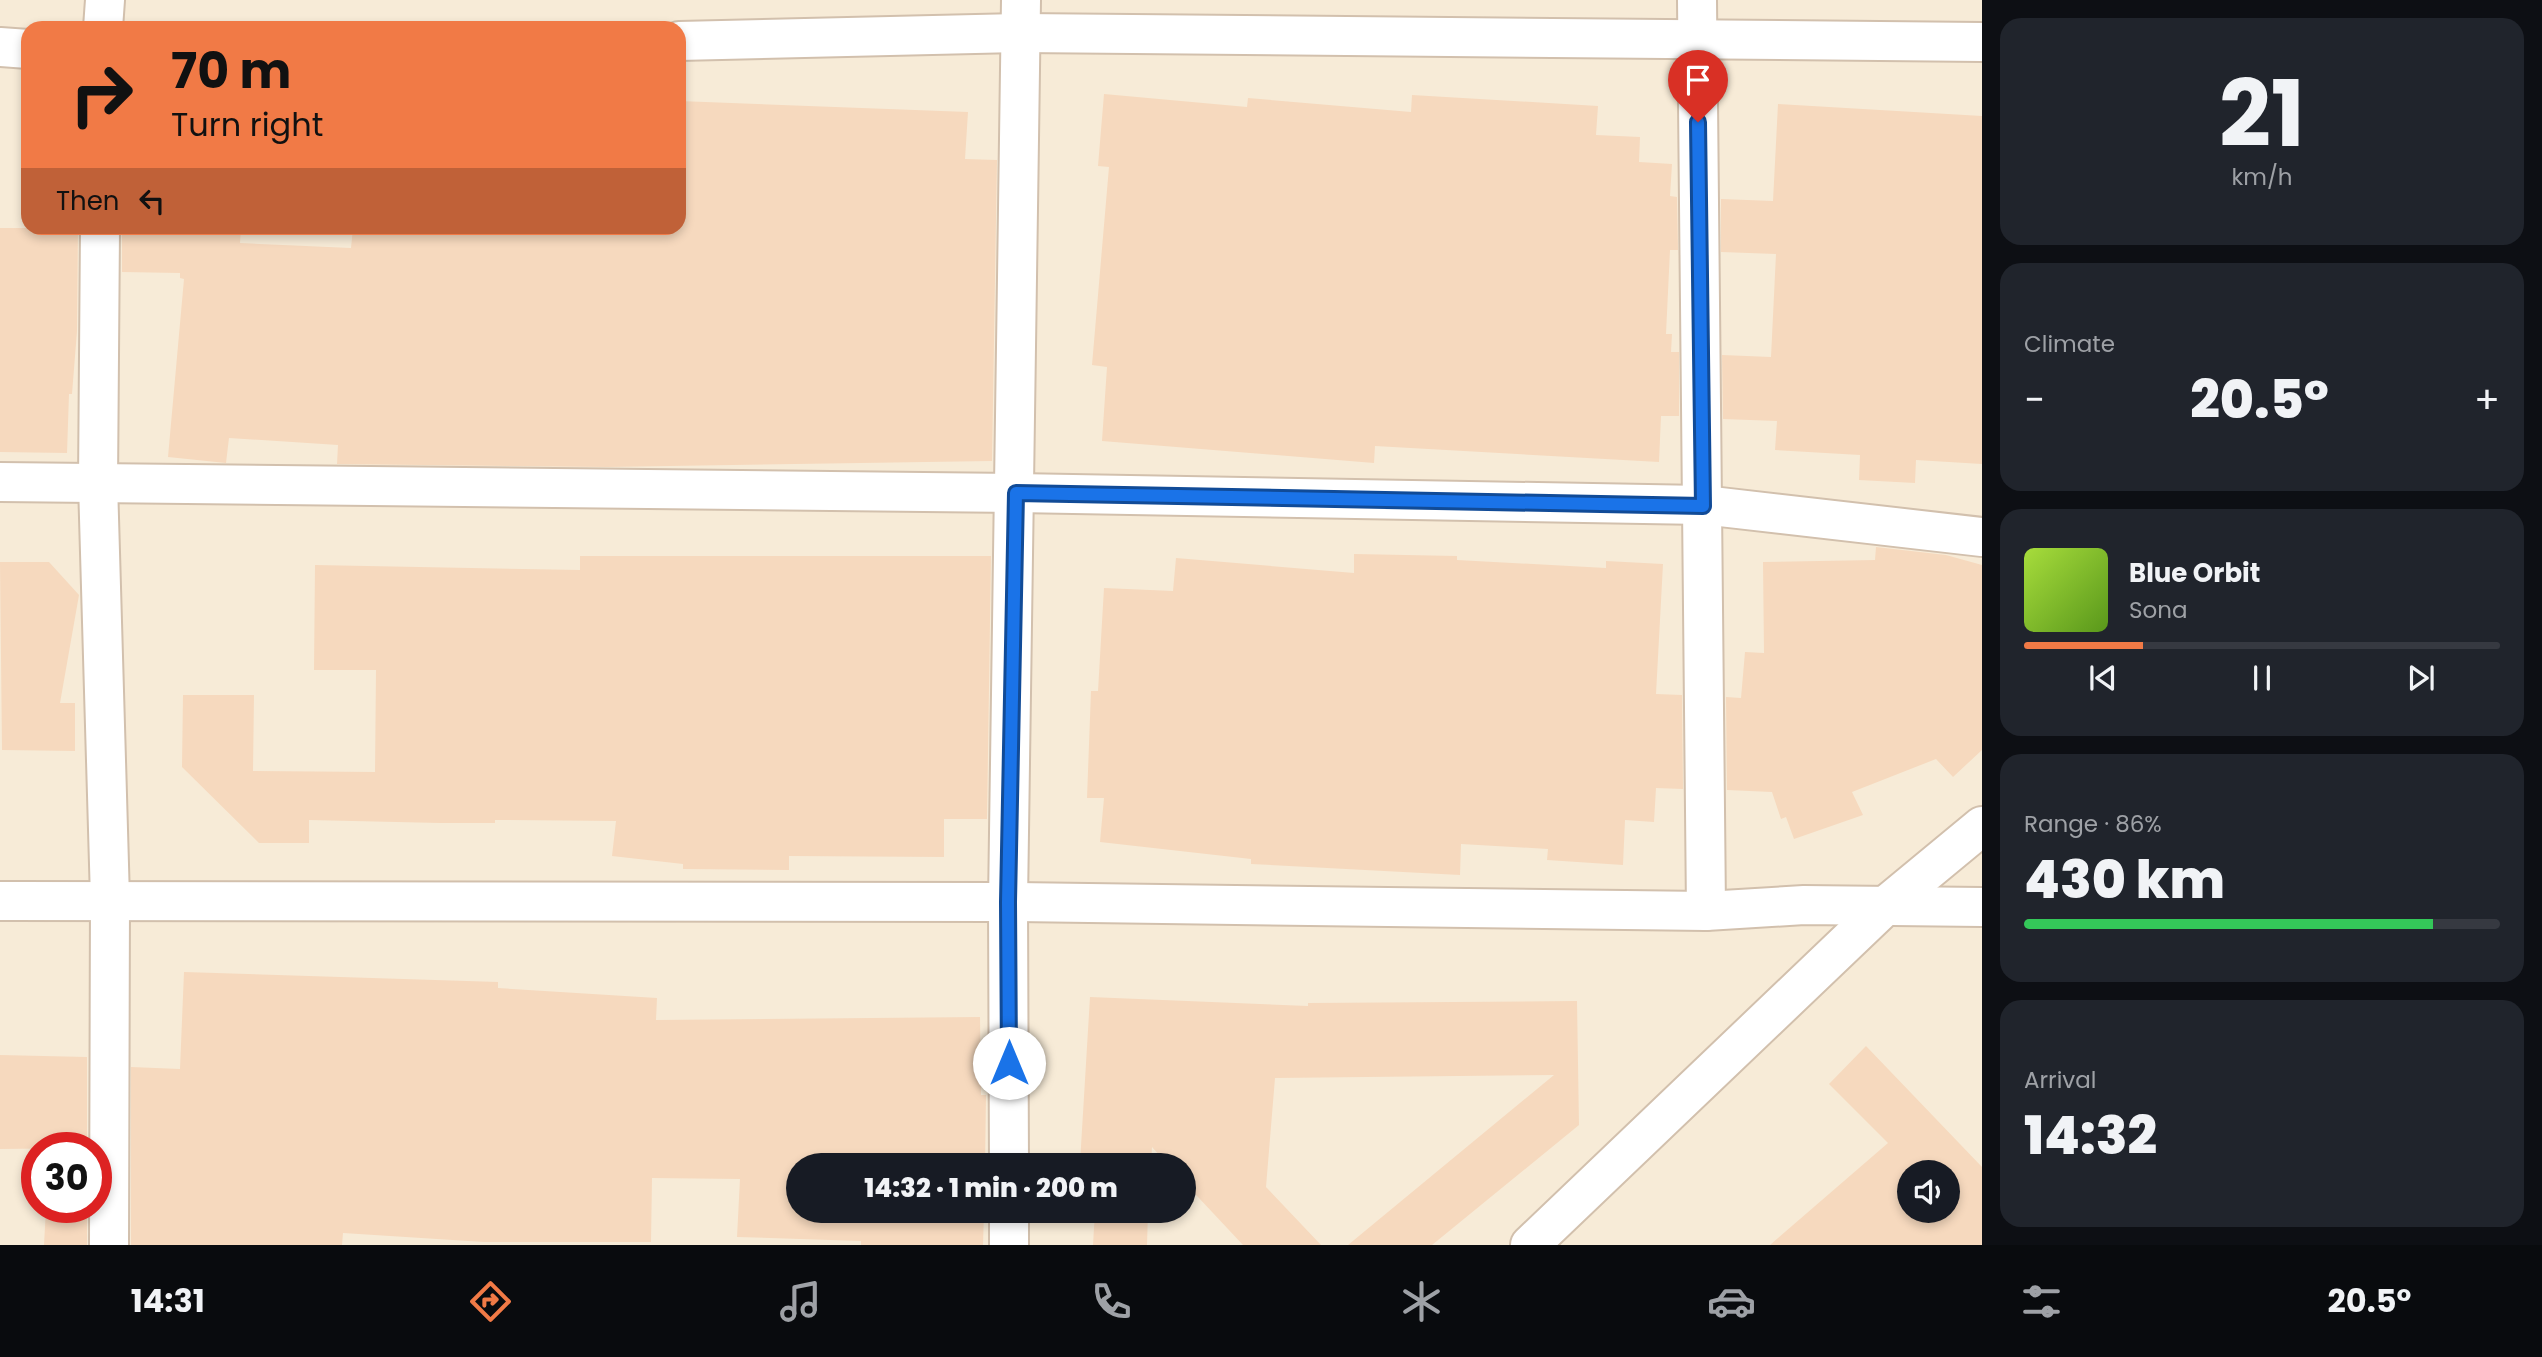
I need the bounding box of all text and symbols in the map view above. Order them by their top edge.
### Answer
text: 70 m [171,37,291,105]
icon: right [56,49,147,140]
pin [1668,50,1728,122]
text: 21 [2219,50,2305,178]
icon: arrive [1679,61,1717,99]
text: Turn right [171,102,323,147]
text: km/h [2231,161,2293,193]
icon: left [133,182,171,220]
text: Then [56,183,119,219]
text: Climate [2024,328,2115,360]
text: 20.5° [2190,363,2329,436]
text: − [2024,373,2045,426]
text: + [2474,373,2500,426]
text: Blue Orbit [2129,555,2260,591]
text: Sona [2129,594,2188,626]
icon: previous [2084,659,2122,697]
icon: pause [2243,659,2281,697]
icon: next [2402,659,2440,697]
text: Range · 86% [2024,808,2162,840]
text: 430 km [2024,843,2225,916]
position arrow [972,1026,1046,1100]
text: Arrival [2024,1064,2096,1096]
text: 14:32 [2024,1099,2157,1172]
speed limit sign: 30 [21,1132,112,1223]
map controls [1897,1160,1960,1223]
button: sound [1897,1160,1960,1223]
text: 14:32 · 1 min · 200 m [864,1170,1118,1206]
icon: directions [466,1277,515,1326]
icon: music [776,1277,825,1326]
icon: phone [1087,1277,1136,1326]
icon: climate [1397,1277,1446,1326]
icon: car [1707,1277,1756,1326]
icon: filters [2017,1277,2066,1326]
text: 14:31 [131,1278,205,1323]
text: 20.5° [2328,1278,2411,1323]

